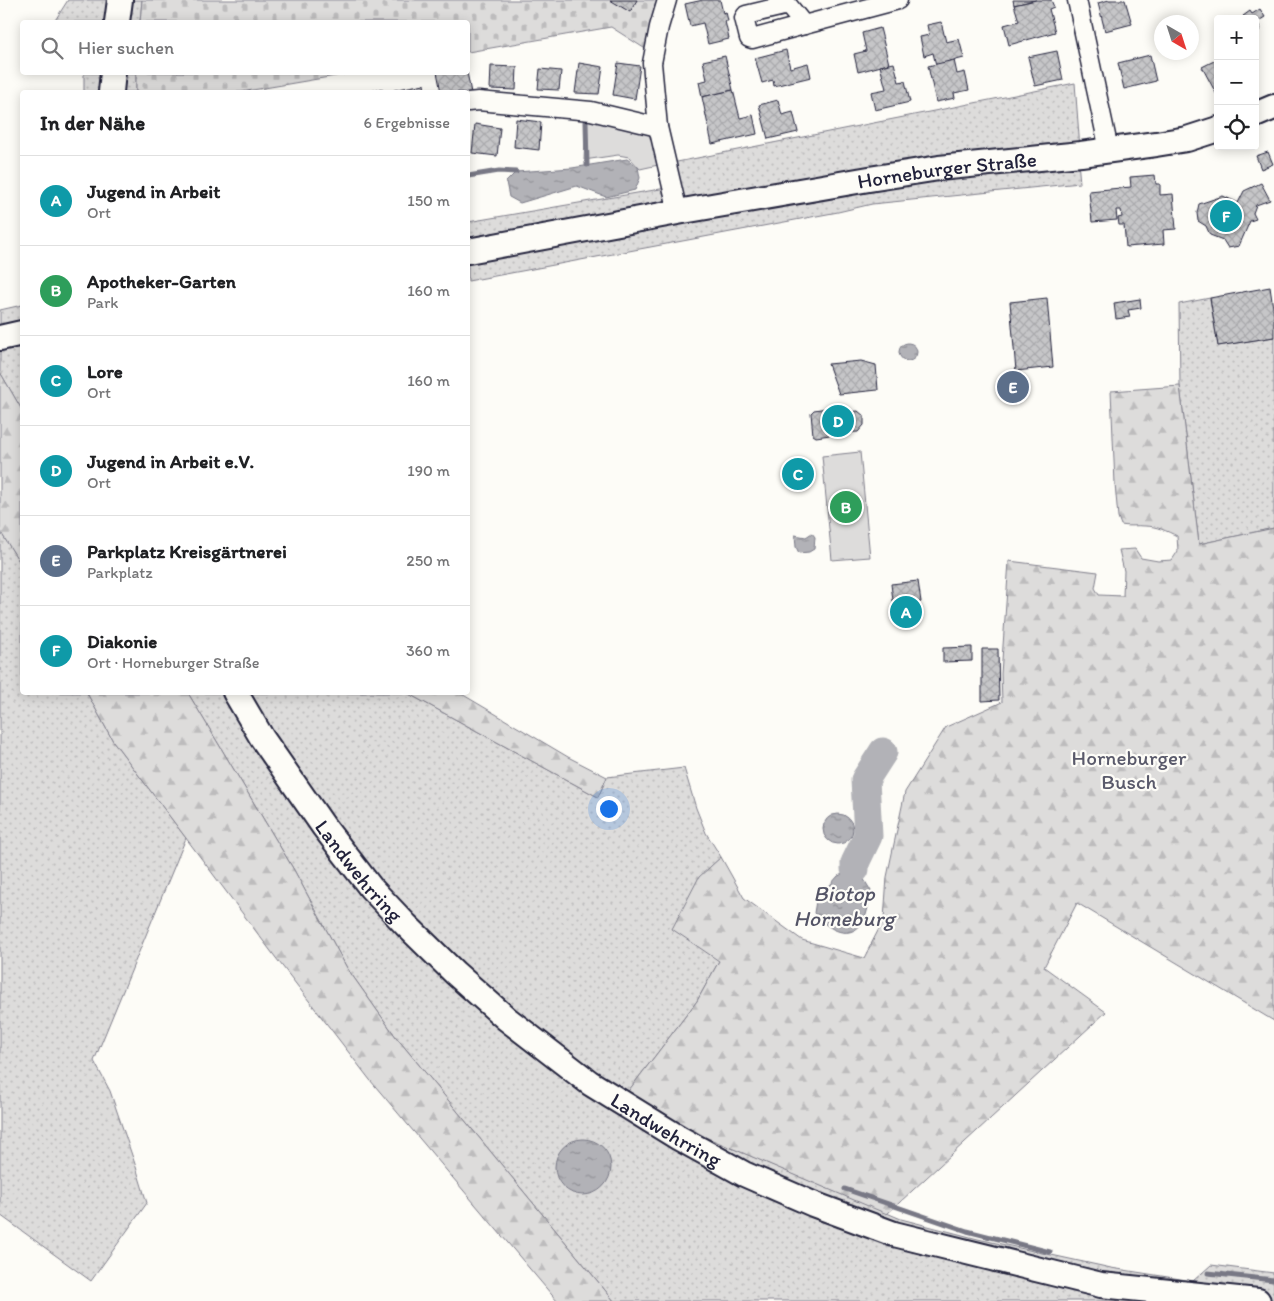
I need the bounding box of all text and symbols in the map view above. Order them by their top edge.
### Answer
north arrow [1154,15,1199,60]
map controls [1214,15,1259,150]
button: + [1214,15,1259,60]
search box [20,20,470,75]
icon: search [38,34,66,62]
text: Hier suchen [78,36,174,59]
button: − [1214,60,1259,105]
button: locate [1214,105,1259,150]
text: In der Nähe [40,110,145,135]
text: 6 Ergebnisse [364,113,450,132]
street label: Horneburger Straße [855,146,1038,193]
text: Jugend in Arbeit [87,180,220,203]
text: A [51,191,61,210]
text: 150 m [407,191,450,210]
pin: F [1210,197,1242,235]
text: Ort [87,203,111,222]
text: Apotheker-Garten [87,270,236,293]
text: B [51,281,61,300]
text: 160 m [407,281,450,300]
text: Park [87,293,118,312]
text: Lore [87,360,123,383]
pin: E [997,368,1029,406]
text: C [51,371,61,390]
text: 160 m [407,371,450,390]
text: Ort [87,383,111,402]
pin: D [822,402,854,440]
text: Jugend in Arbeit e.V. [87,450,254,473]
pin: C [782,455,814,493]
text: D [51,461,61,480]
text: 190 m [407,461,450,480]
text: Ort [87,473,111,492]
pin: B [830,488,862,526]
text: Parkplatz Kreisgärtnerei [87,540,287,563]
text: E [52,551,60,570]
text: 250 m [406,551,450,570]
text: Parkplatz [87,563,153,582]
pin: A [890,593,922,631]
text: Diakonie [87,630,157,653]
text: F [52,641,60,660]
text: 360 m [406,641,450,660]
text: Ort · Horneburger Straße [87,653,259,672]
park label: Horneburger Busch [1072,745,1187,794]
your location [596,796,622,822]
street label: Landwehrring [310,815,409,927]
water label: Biotop Horneburg [793,880,897,932]
street label: Landwehrring [607,1087,726,1172]

